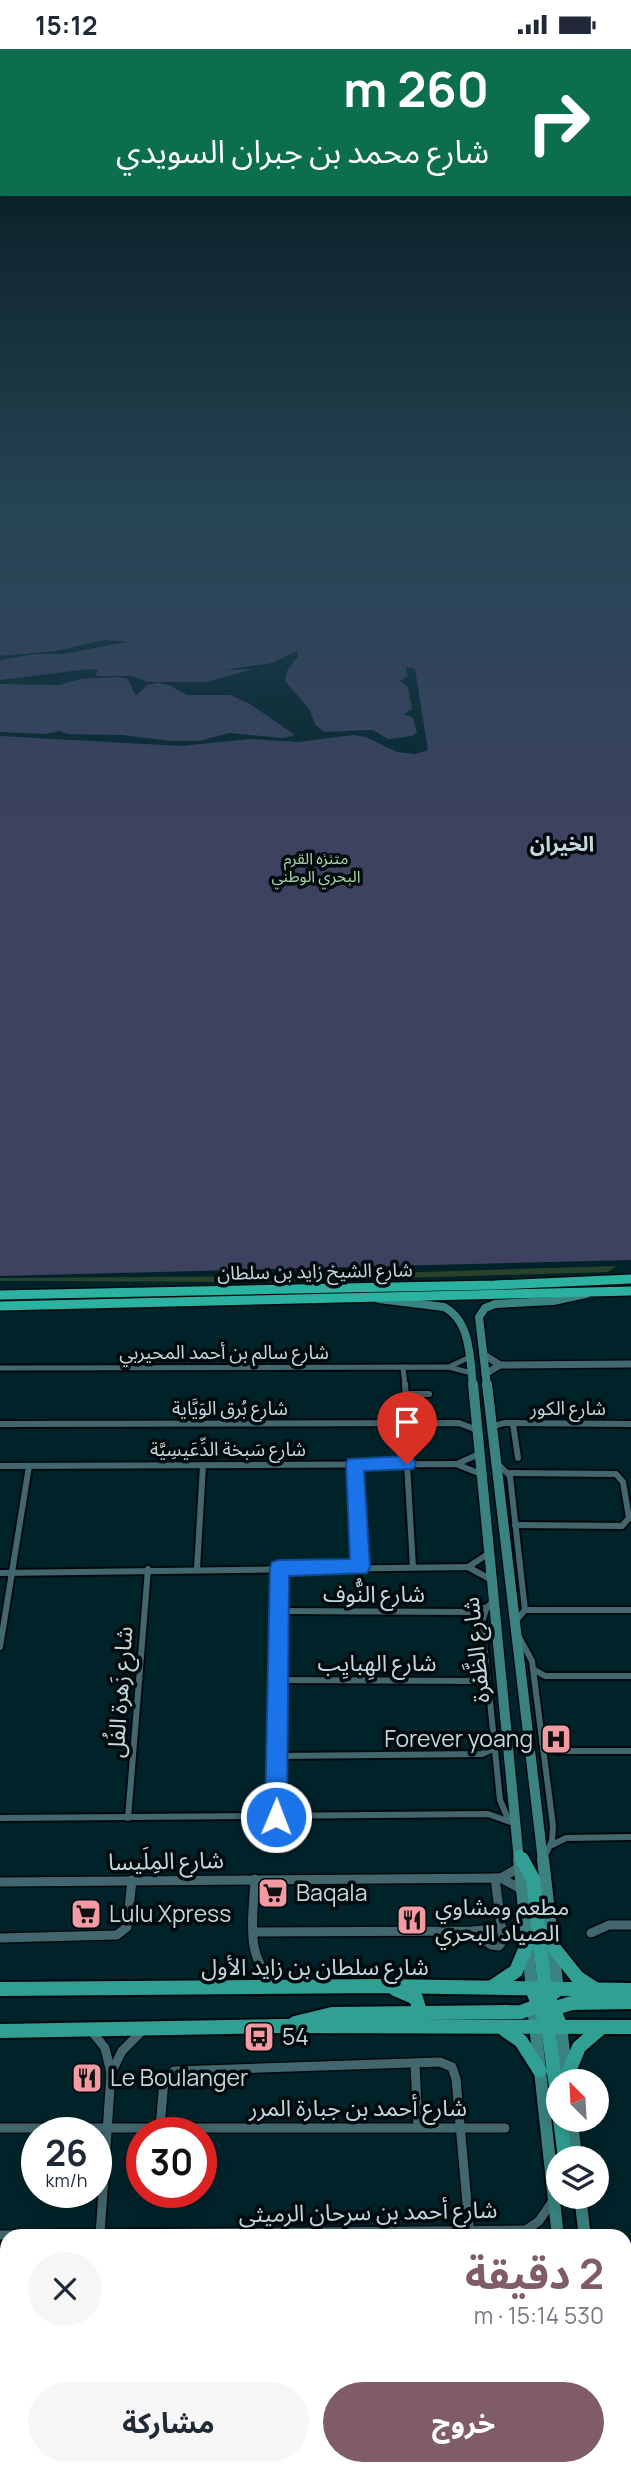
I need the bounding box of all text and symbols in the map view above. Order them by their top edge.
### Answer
text: 15:12 [35,7,97,43]
text: 260 m [343,55,489,122]
icon: right [513,77,604,168]
text: شارع محمد بن جبران السويدي [116,129,489,173]
district label: الخيران [530,829,594,857]
park label: متنزه القرم البحري الوطني [272,847,360,889]
street label: شارع الشيخ زايد بن سلطان [217,1256,413,1288]
street label: شارع سالم بن أحمد المحيربي [119,1339,329,1367]
pin [377,1392,437,1464]
street label: شارع بُرق الوَيَّاية [172,1395,288,1422]
street label: شارع الكور [529,1395,606,1422]
icon: arrive [388,1403,426,1441]
street label: شارع سَبخة الدِّعَيسِيَّة [150,1436,306,1463]
street label: شارع النُّوف [323,1577,425,1611]
street label: شارع الظَّفرة [454,1595,498,1705]
street label: شارع زَهرة الفُل [98,1625,142,1759]
street label: شارع الهِبايِب [317,1646,437,1680]
place label: Forever yoang [384,1722,533,1754]
hospital icon: Forever yoang [539,1722,573,1756]
position arrow [239,1780,313,1854]
street label: شارع المِلَيسا [108,1843,224,1879]
supermarket icon: Baqala [256,1876,290,1910]
place label: Baqala [296,1876,367,1908]
place label: مطعم ومشاوي الصياد البحري [435,1890,569,1950]
supermarket icon: Lulu Xpress [69,1897,103,1931]
place label: Lulu Xpress [109,1897,231,1929]
restaurant icon: مطعم ومشاوي الصياد البحري [395,1903,429,1937]
street label: شارع سلطان بن زايد الأول [201,1950,429,1984]
bus stop icon: 54 [242,2020,276,2054]
place label: 54 [282,2020,309,2052]
restaurant icon: Le Boulanger [70,2061,104,2095]
place label: Le Boulanger [110,2061,248,2093]
north arrow [546,2069,609,2131]
map controls [546,2069,609,2209]
street label: شارع أحمد بن جبارة المرر [248,2091,467,2125]
speed limit sign: 30 [126,2117,217,2208]
text: 26 [45,2129,88,2177]
button: layers [546,2146,609,2209]
text: km/h [46,2168,87,2192]
street label: شارع أحمد بن سرحان الرميثي [238,2193,498,2232]
text: 2 دقيقة [465,2244,604,2302]
button: close [28,2252,102,2326]
text: 530 m · 15:14 [474,2299,604,2331]
button: مشاركة [28,2382,309,2462]
button: خروج [323,2382,604,2462]

